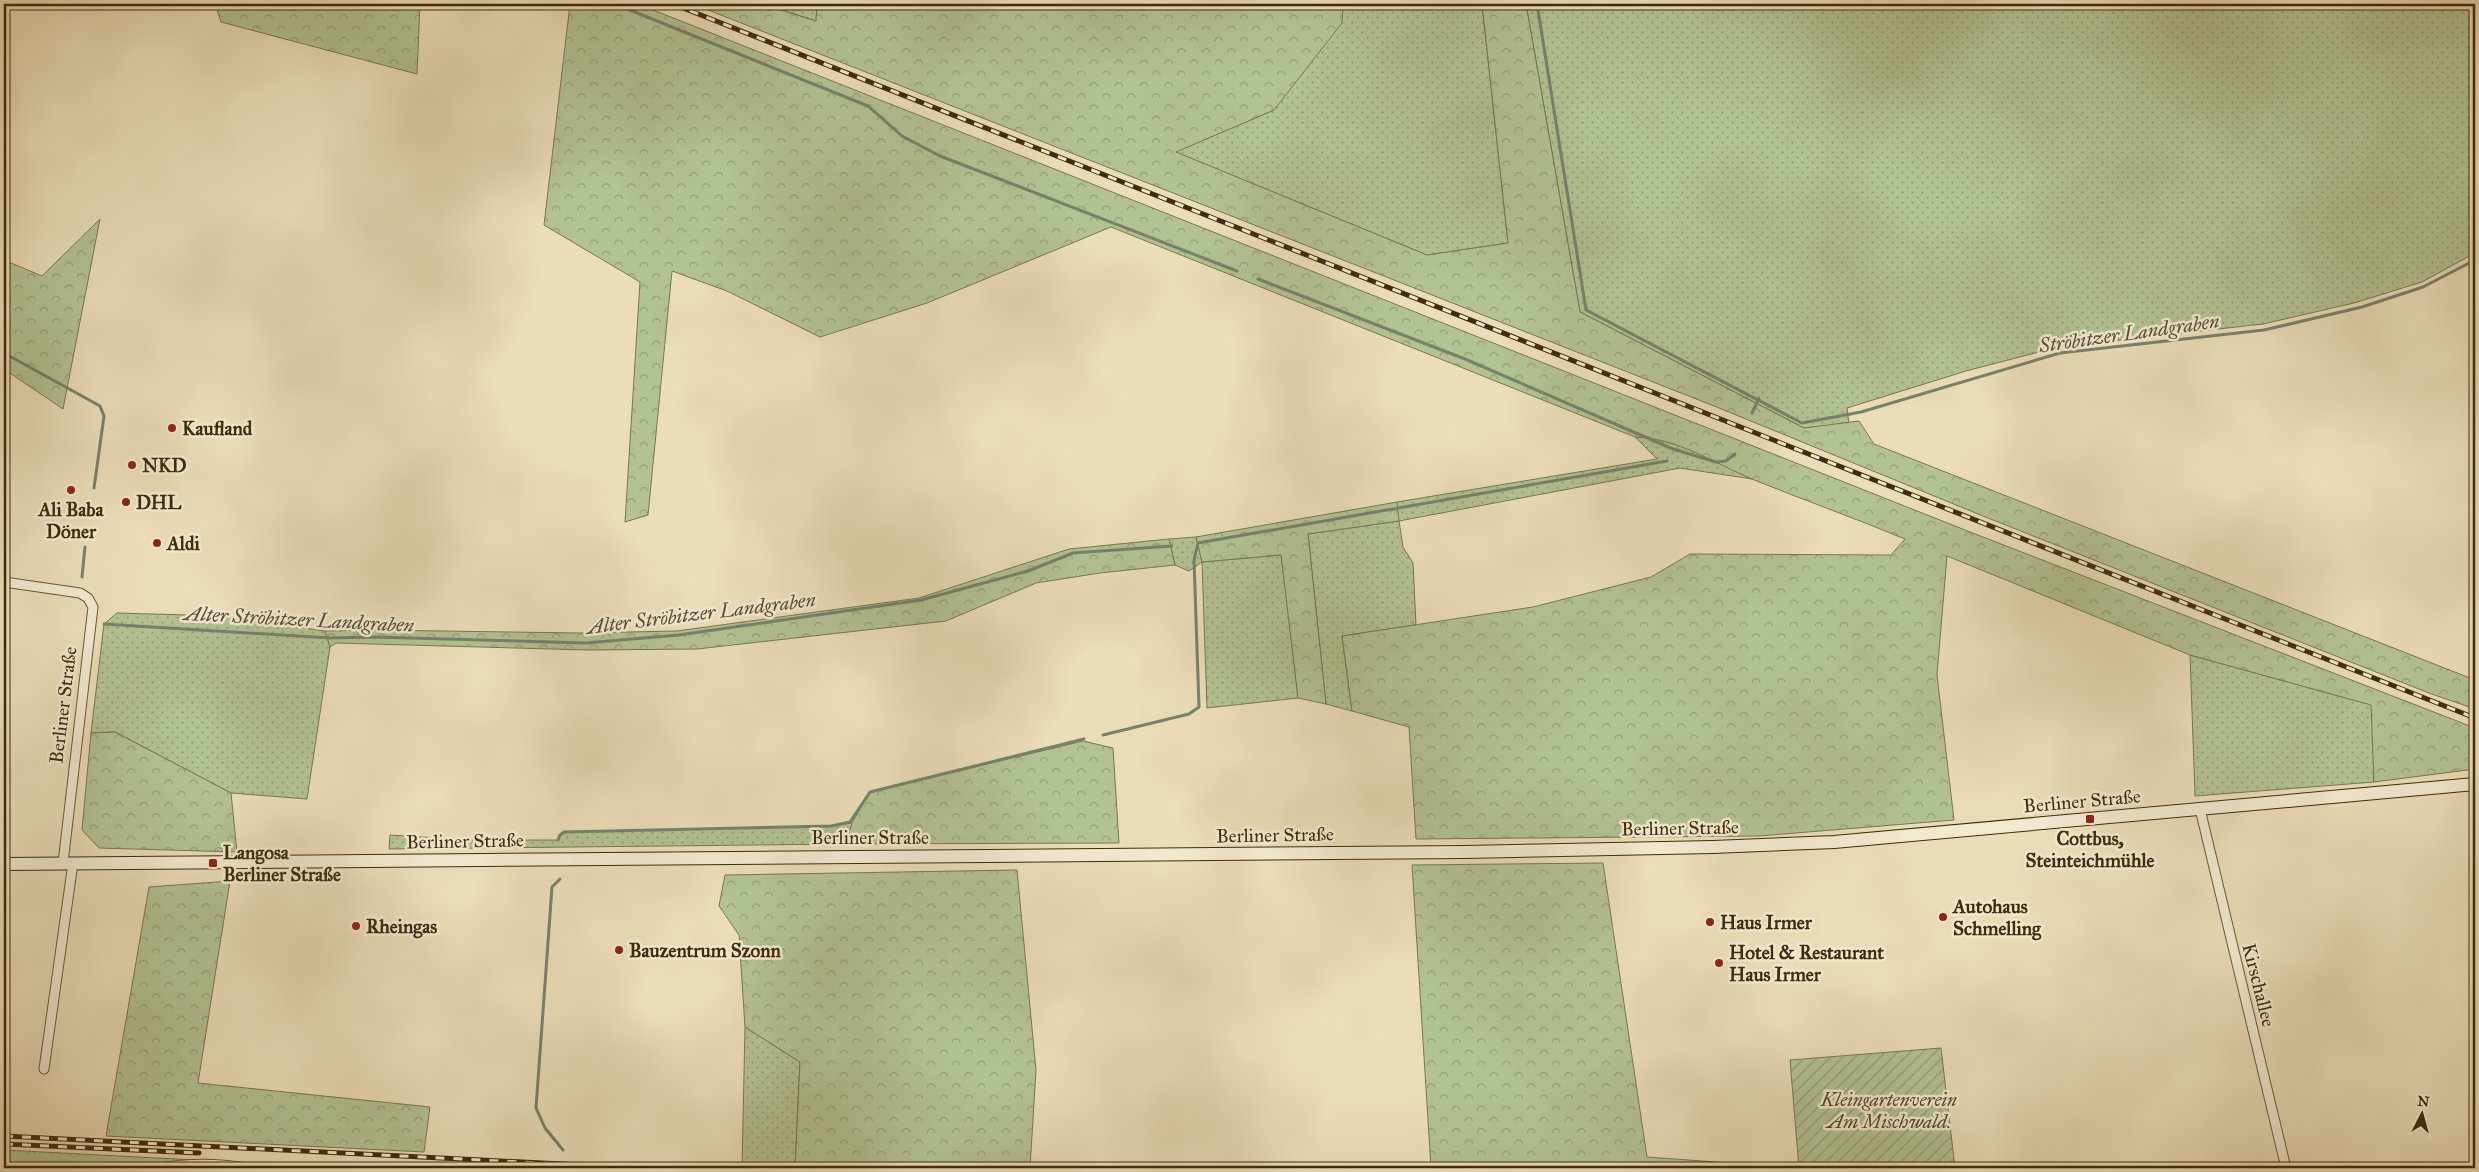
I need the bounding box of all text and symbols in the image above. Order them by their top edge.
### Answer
water label: Ströbitzer Landgraben [2036,308,2221,358]
place label: Kaufland [182,417,253,440]
marker: Kaufland [166,422,178,434]
place label: NKD [142,454,187,477]
marker: NKD [126,459,138,471]
marker: Ali Baba Döner [65,484,77,496]
place label: DHL [136,491,182,514]
marker: DHL [120,496,132,508]
place label: Ali Baba Döner [36,498,105,543]
place label: Aldi [165,532,200,555]
marker: Aldi [151,537,163,549]
water label: Alter Ströbitzer Landgraben [583,587,817,639]
water label: Alter Ströbitzer Landgraben [181,601,415,637]
street label: Berliner Straße [44,645,82,765]
street label: Berliner Straße [2022,784,2142,818]
marker: Cottbus, Steinteichmühle [2084,813,2096,825]
street label: Berliner Straße [1621,815,1739,841]
street label: Berliner Straße [1216,822,1334,848]
street label: Berliner Straße [811,826,929,849]
place label: Cottbus, Steinteichmühle [2026,827,2155,872]
street label: Berliner Straße [406,828,524,854]
place label: Langosa Berliner Straße [223,841,341,886]
marker: Langosa Berliner Straße [207,857,219,869]
place label: Autohaus Schmelling [1951,895,2042,941]
place label: Haus Irmer [1720,911,1813,934]
marker: Autohaus Schmelling [1937,911,1949,923]
place label: Rheingas [366,915,437,939]
marker: Haus Irmer [1704,916,1716,928]
marker: Rheingas [350,920,362,932]
place label: Bauzentrum Szonn [629,939,781,962]
place label: Hotel & Restaurant Haus Irmer [1729,941,1884,986]
street label: Kirschallee [2238,941,2281,1029]
marker: Bauzentrum Szonn [613,944,625,956]
marker: Hotel & Restaurant Haus Irmer [1713,957,1725,969]
park label: Kleingartenverein Am Mischwald. [1820,1088,1957,1133]
north arrow [2396,1090,2446,1140]
text: N [2417,1092,2430,1111]

